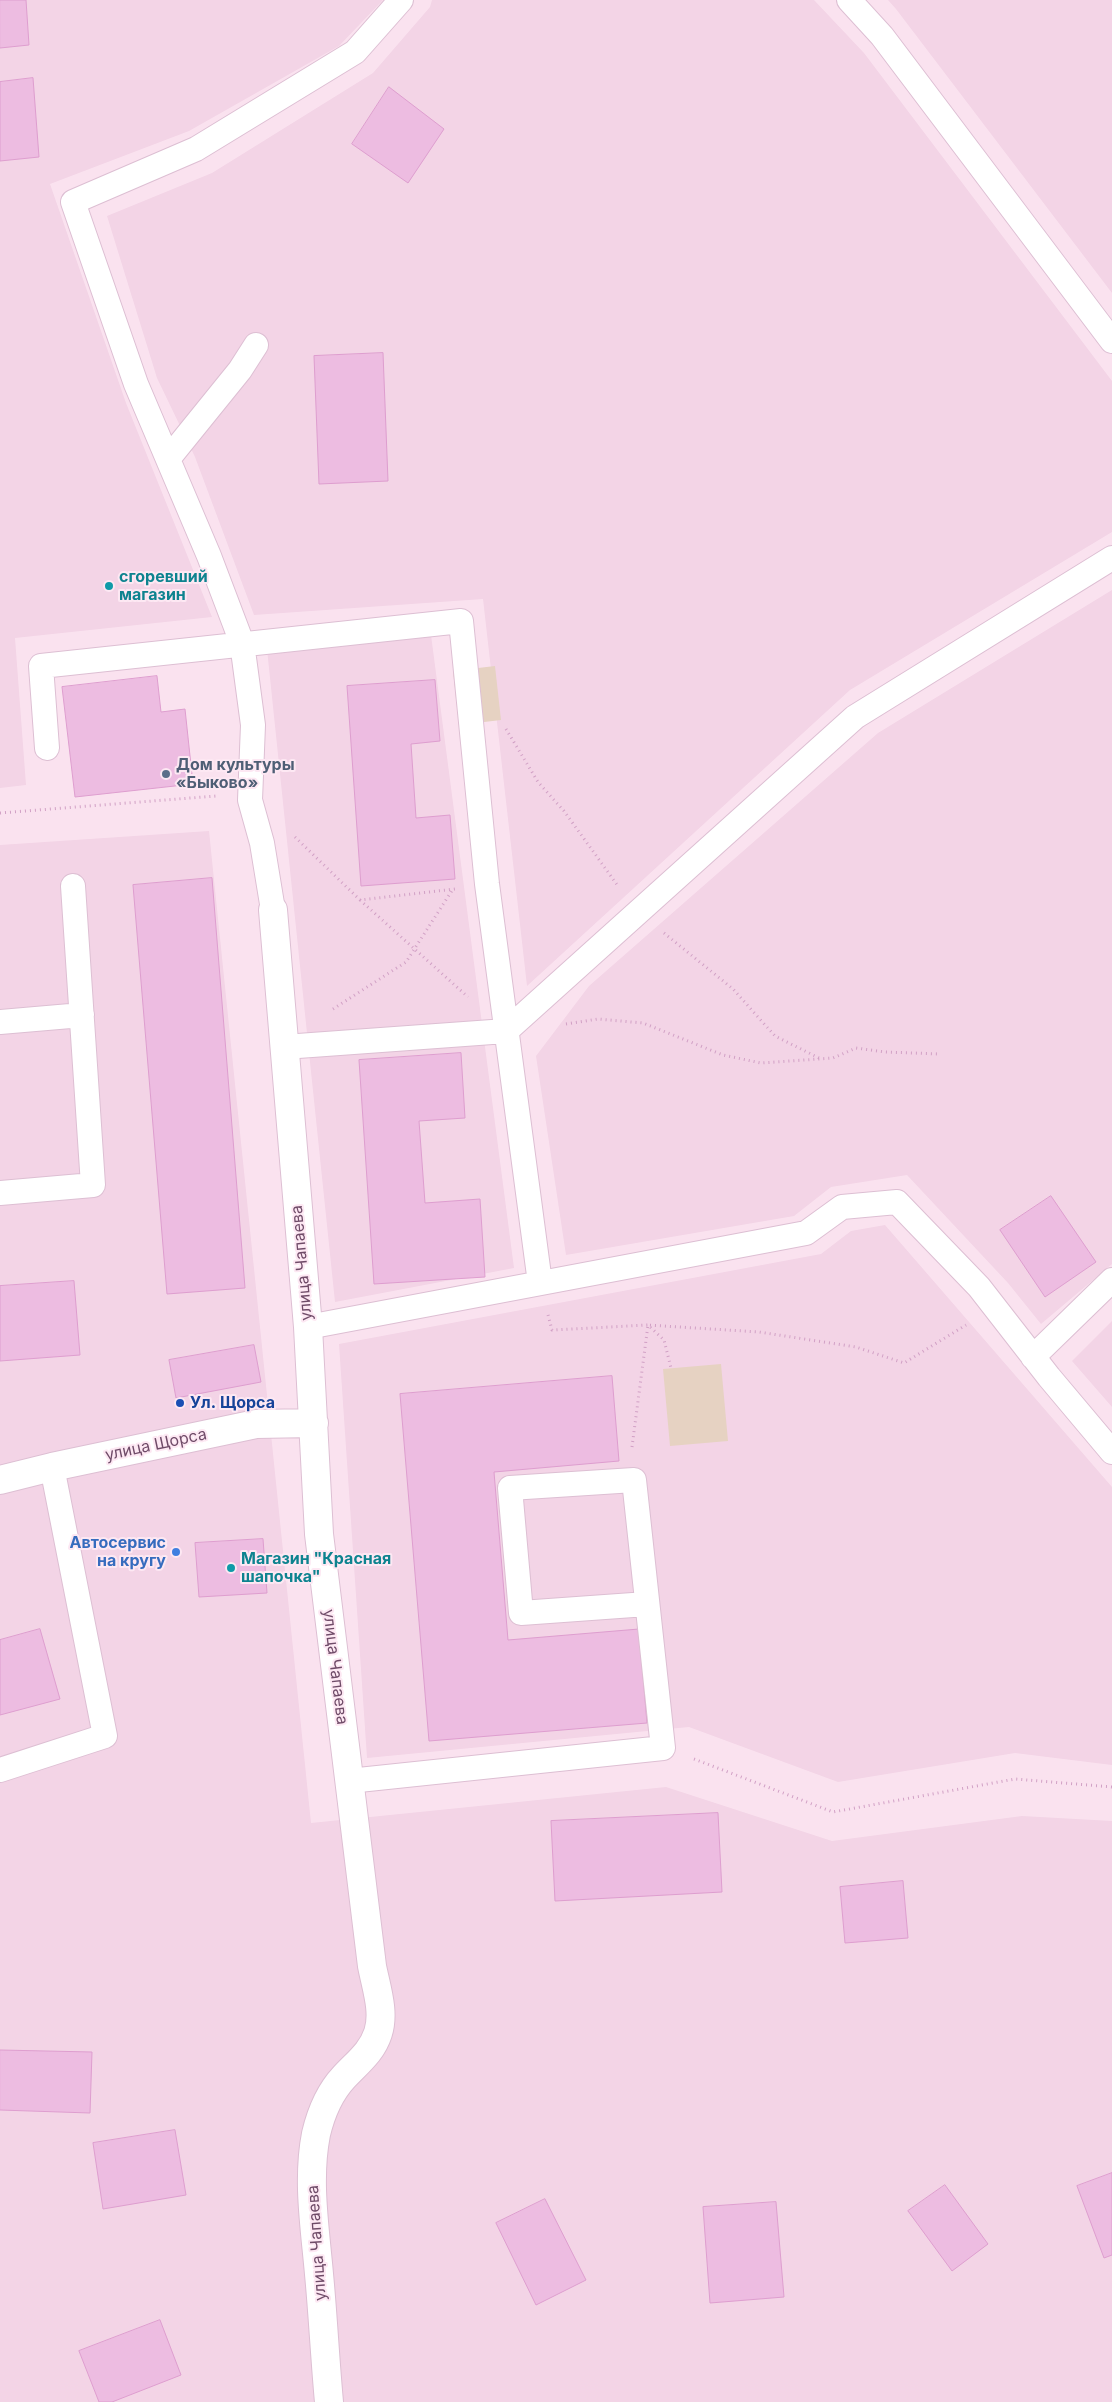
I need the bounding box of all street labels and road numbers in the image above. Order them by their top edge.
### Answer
street label: улица Чапаева [287,1204,317,1322]
street label: улица Щорса [104,1425,208,1465]
street label: улица Чапаева [318,1608,352,1726]
street label: улица Чапаева [303,2185,331,2301]

